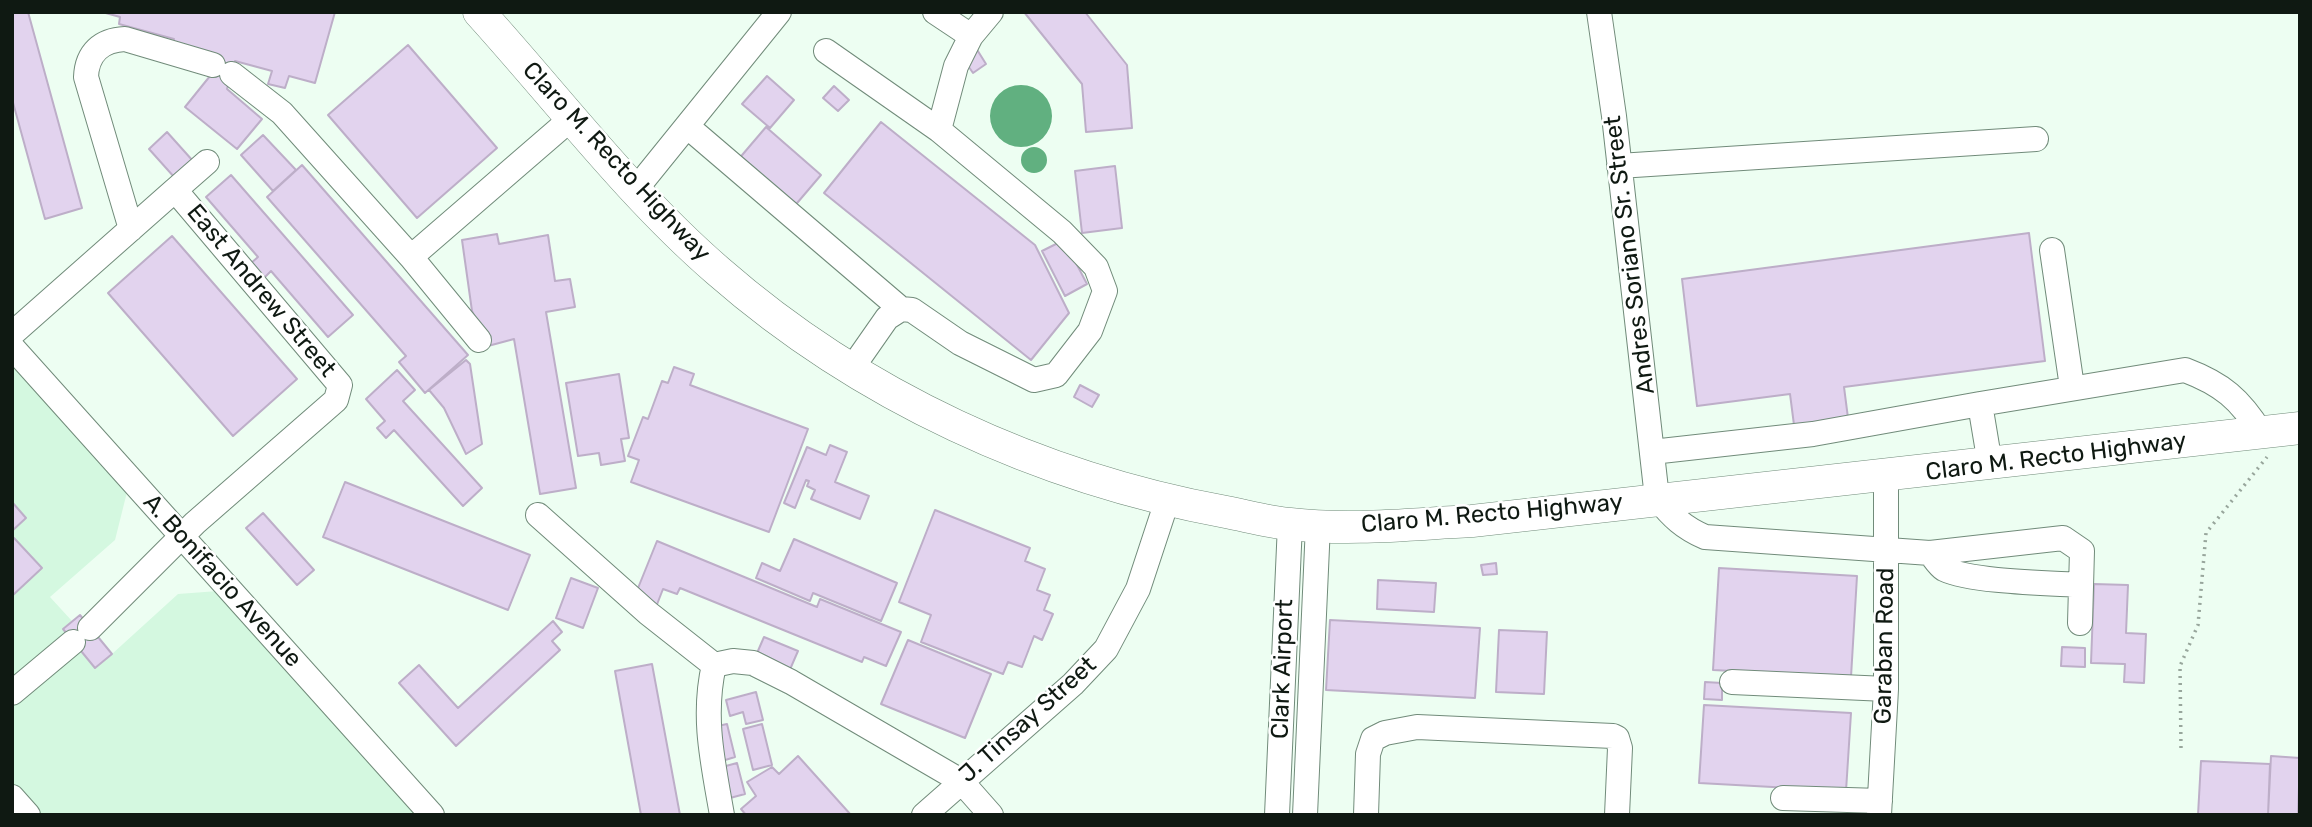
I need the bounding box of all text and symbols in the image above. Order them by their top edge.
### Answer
street label: Claro M. Recto Highway [516,56,716,268]
street label: Andres Soriano Sr. Street [1599,114,1661,396]
street label: East Andrew Street [180,199,342,383]
street label: Claro M. Recto Highway [1924,427,2188,487]
street label: A. Bonifacio Avenue [137,488,307,674]
street label: Claro M. Recto Highway [1360,488,1624,540]
street label: Garaban Road [1869,567,1901,725]
street label: Clark Airport [1266,599,1300,739]
street label: J. Tinsay Street [953,651,1103,789]

